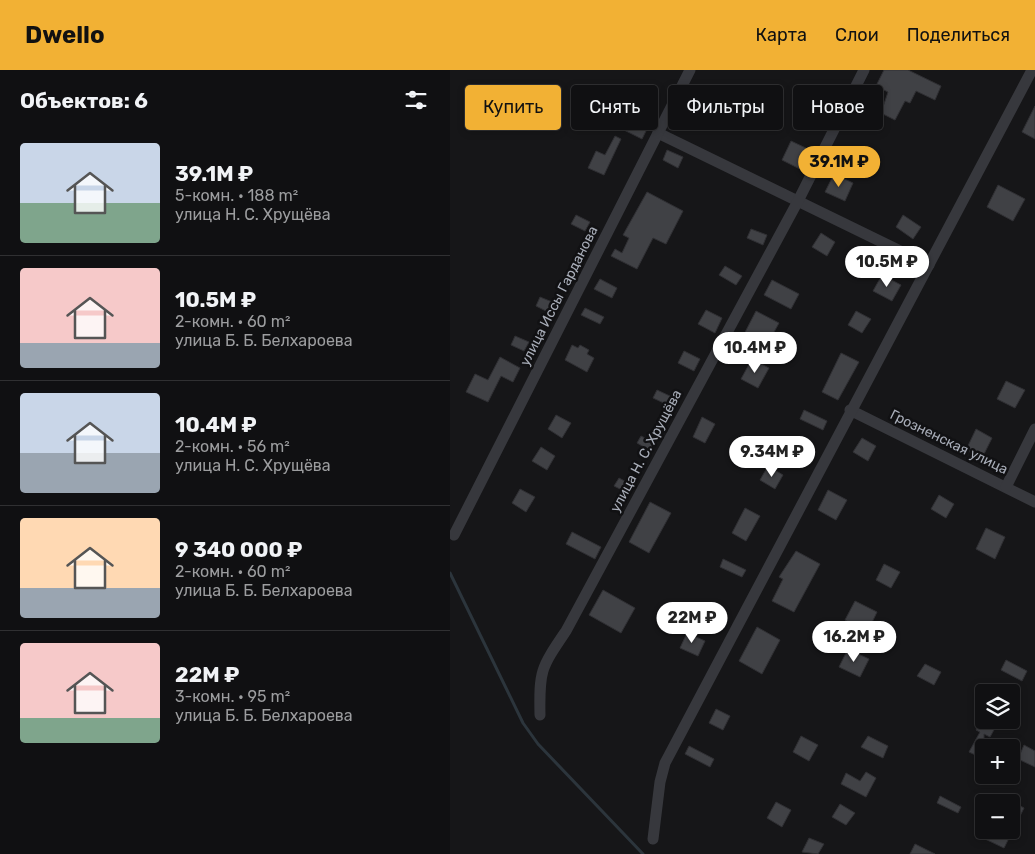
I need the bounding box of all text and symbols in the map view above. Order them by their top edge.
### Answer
text: Dwello [25,21,105,49]
text: Карта [756,24,807,46]
text: Слои [835,24,879,46]
text: Поделиться [907,24,1010,46]
chip: Купить [465,85,561,130]
chip: Снять [571,85,658,130]
chip: Фильтры [668,85,783,130]
chip: Новое [793,85,883,130]
icon: filters [402,86,430,114]
text: Объектов: 6 [20,88,148,113]
pin: 39.1M ₽ [793,146,885,188]
text: 39.1M ₽ [809,152,869,171]
text: 39.1M ₽ [175,161,253,186]
icon: home [60,163,120,223]
text: 5-комн. · 188 m² [175,186,298,205]
text: улица Н. С. Хрущёва [175,205,331,224]
street label: улица Иссы Гарданова [516,223,602,369]
pin: 10.5M ₽ [841,246,933,288]
text: 10.5M ₽ [856,252,918,271]
text: 10.5M ₽ [175,287,256,312]
icon: home [60,288,120,348]
text: 2-комн. · 60 m² [175,312,290,331]
text: улица Б. Б. Белхароева [175,331,353,350]
pin: 10.4M ₽ [709,332,801,374]
text: 10.4M ₽ [724,338,786,357]
street label: улица Н. С. Хрущёва [607,387,685,515]
street label: Грозненская улица [887,406,1011,478]
text: 10.4M ₽ [175,412,257,437]
icon: home [60,413,120,473]
pin: 9.34M ₽ [726,436,818,478]
text: 2-комн. · 56 m² [175,437,290,456]
text: 9.34M ₽ [740,442,804,461]
text: улица Н. С. Хрущёва [175,456,331,475]
text: 9 340 000 ₽ [175,537,302,562]
icon: home [60,538,120,598]
text: 2-комн. · 60 m² [175,562,290,581]
text: улица Б. Б. Белхароева [175,581,353,600]
pin: 22M ₽ [657,602,727,644]
text: 22M ₽ [668,608,717,627]
pin: 16.2M ₽ [808,620,900,663]
text: 16.2M ₽ [823,627,885,646]
text: 22M ₽ [175,662,239,687]
icon: home [60,663,120,723]
map controls [975,684,1020,839]
button: layers [975,684,1020,729]
text: 3-комн. · 95 m² [175,687,290,706]
text: улица Б. Б. Белхароева [175,706,353,725]
button: + [975,739,1020,784]
button: − [975,794,1020,839]

